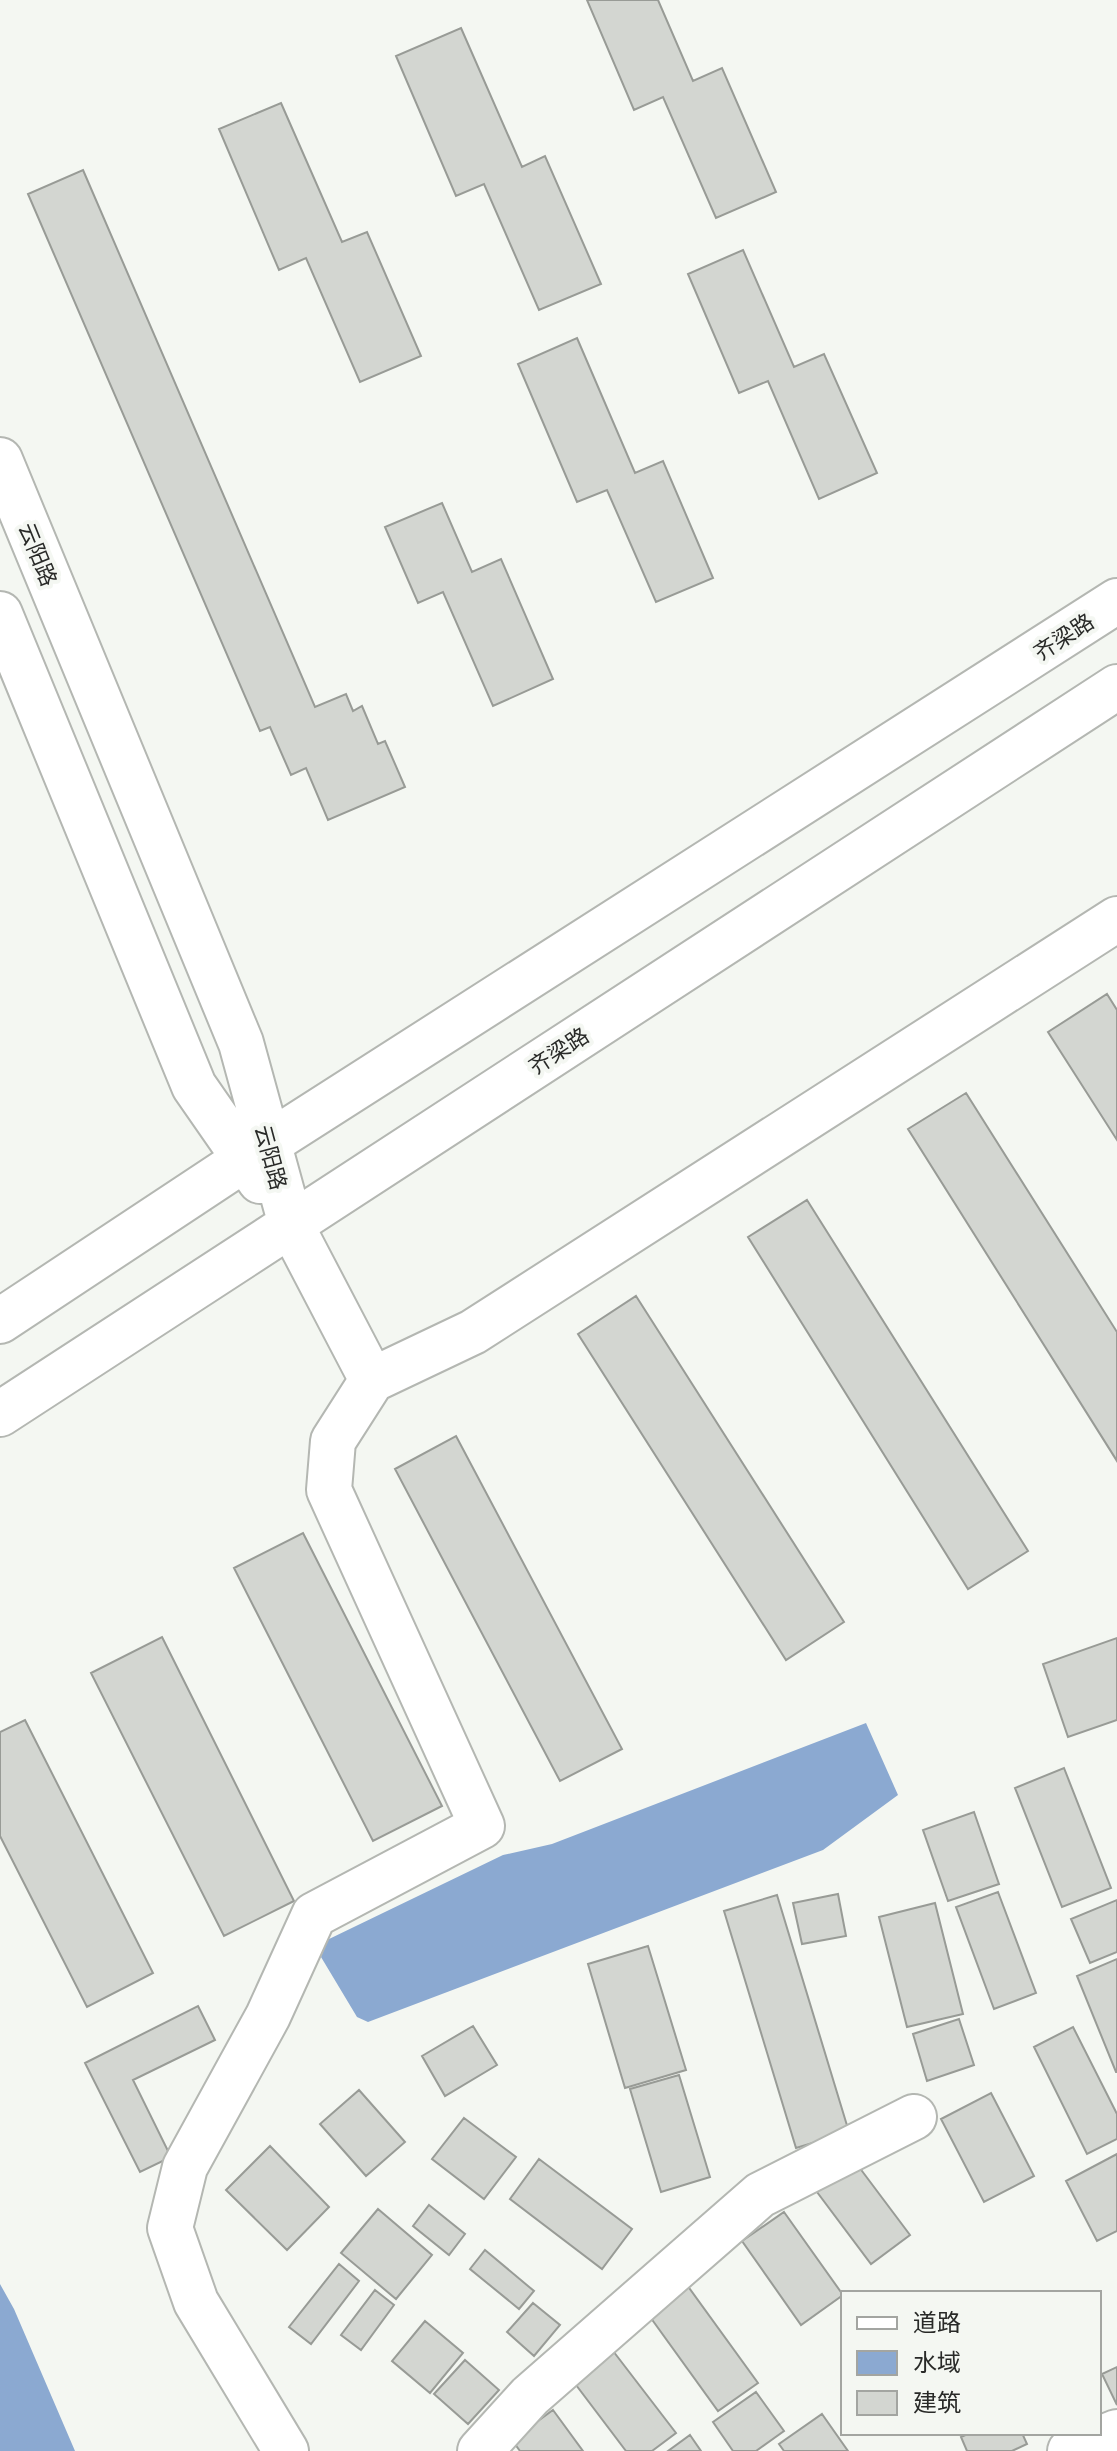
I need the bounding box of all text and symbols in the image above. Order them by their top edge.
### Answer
street label: 云阳路 [13,518,65,590]
street label: 齐梁路 [1027,605,1099,667]
street label: 齐梁路 [522,1019,594,1081]
street label: 云阳路 [249,1121,295,1193]
legend [841,2291,1101,2435]
text: 道路 [913,2305,961,2338]
text: 水域 [913,2345,961,2378]
text: 建筑 [913,2385,961,2418]

